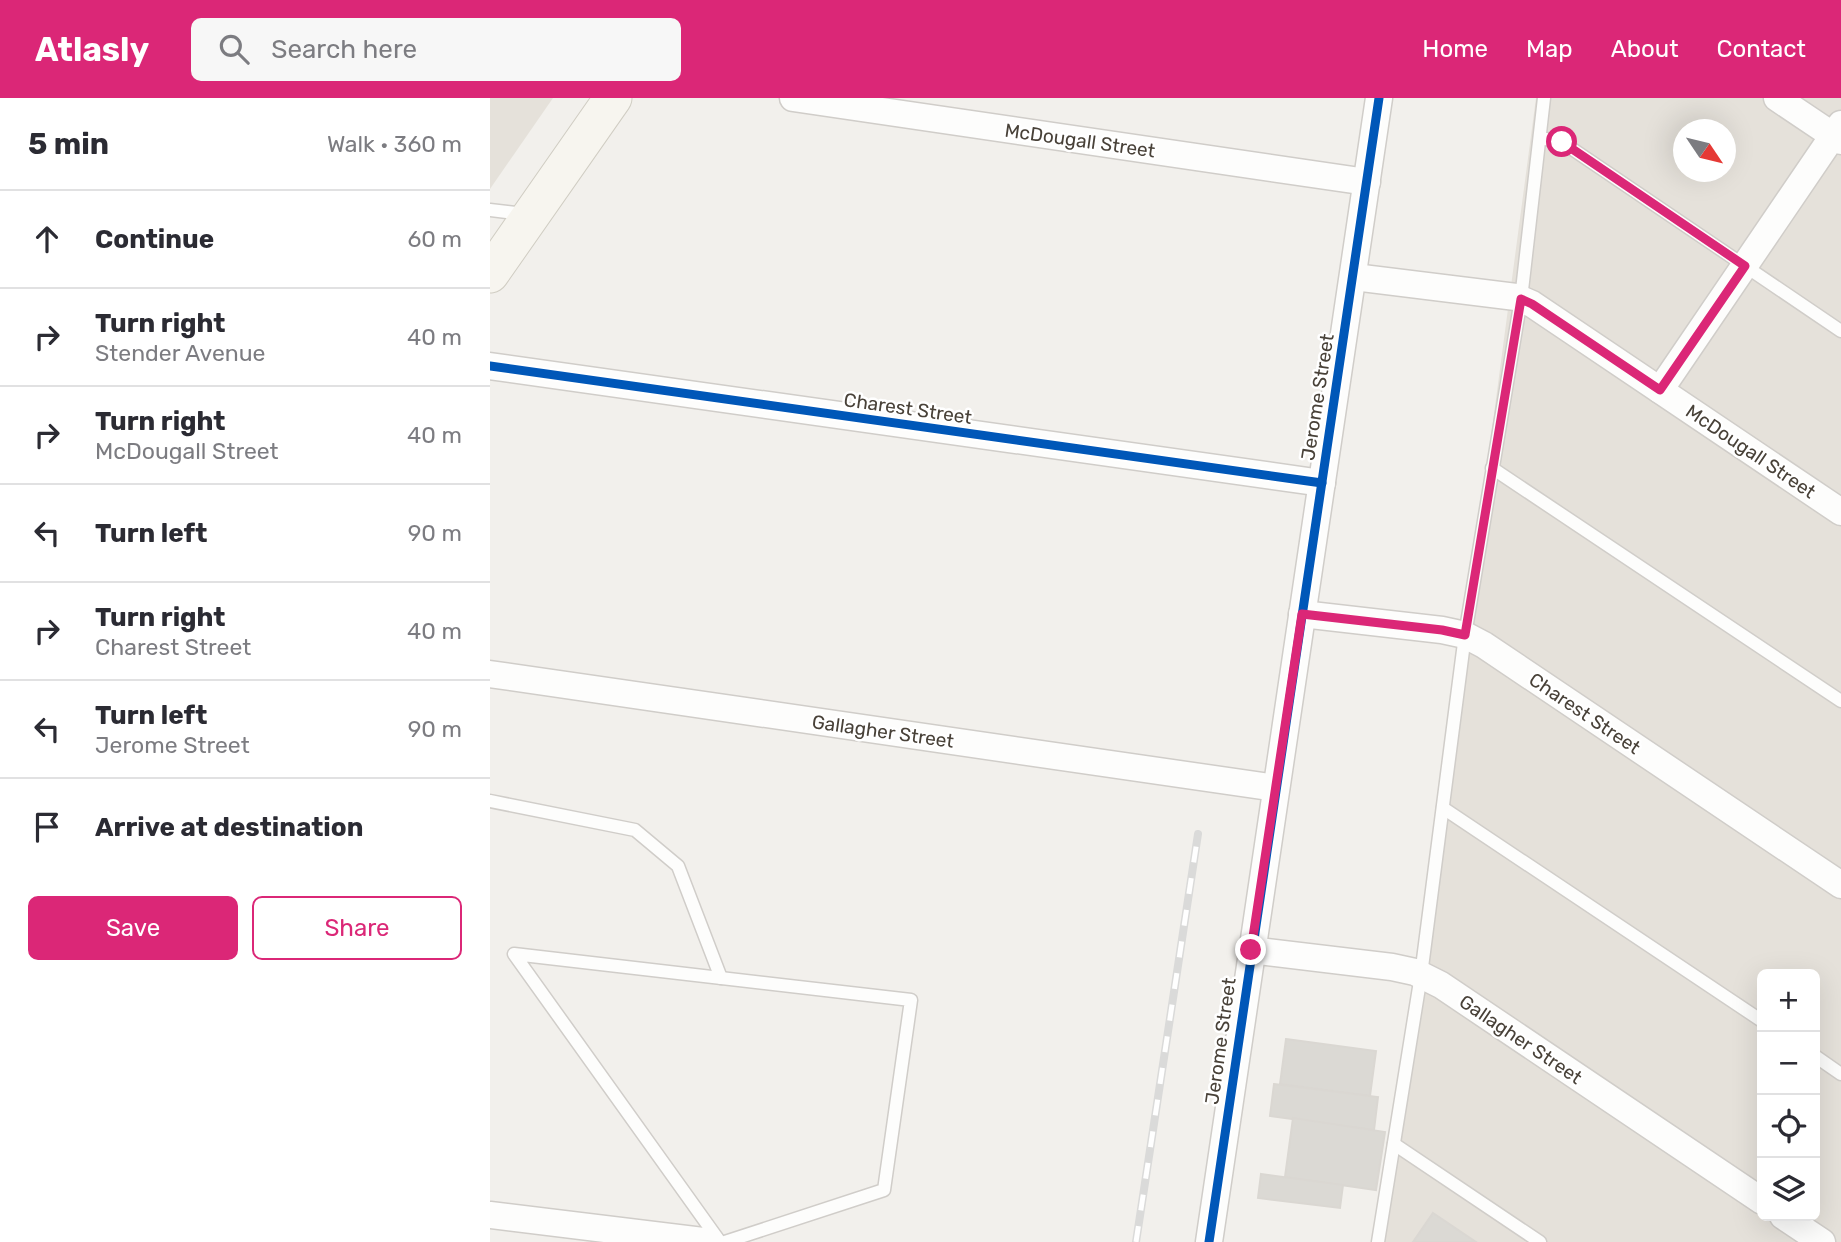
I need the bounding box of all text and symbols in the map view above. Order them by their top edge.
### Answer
search box [191,18,681,81]
text: Atlasly [35,30,149,69]
icon: search [215,30,253,68]
text: Search here [271,34,417,65]
text: Home [1422,35,1488,63]
text: Map [1526,35,1573,63]
text: About [1611,35,1679,63]
text: Contact [1717,35,1806,63]
street label: McDougall Street [1003,119,1157,163]
north arrow [1673,119,1736,182]
text: 5 min [28,126,109,162]
route start [1546,126,1577,157]
text: Walk · 360 m [327,130,462,158]
icon: ahead [28,220,66,258]
text: Continue [95,224,214,255]
text: 60 m [407,225,462,253]
text: Turn right [95,308,225,339]
icon: right [28,318,66,356]
text: 40 m [407,323,462,351]
street label: Jerome Street [1296,332,1339,462]
text: Stender Avenue [95,339,265,367]
street label: Charest Street [842,388,974,429]
street label: McDougall Street [1681,399,1820,504]
text: Turn right [95,406,225,437]
icon: right [28,416,66,454]
text: 40 m [407,421,462,449]
text: McDougall Street [95,437,279,465]
icon: left [28,514,66,552]
text: Turn left [95,518,207,549]
text: 90 m [408,519,462,547]
text: Turn right [95,602,225,633]
icon: right [28,612,66,650]
text: 40 m [407,617,462,645]
text: Charest Street [95,633,251,661]
street label: Charest Street [1525,668,1645,759]
text: Turn left [95,700,207,731]
icon: left [28,710,66,748]
street label: Gallagher Street [810,710,956,753]
text: 90 m [408,715,462,743]
text: Jerome Street [95,731,250,759]
icon: arrive [28,808,66,846]
text: Arrive at destination [95,812,363,843]
button: Save [28,896,238,960]
button: Share [252,896,462,960]
route end [1235,934,1266,965]
map controls [1757,969,1820,1221]
button: + [1757,969,1820,1032]
street label: Jerome Street [1200,976,1241,1106]
street label: Gallagher Street [1455,990,1587,1089]
button: − [1757,1032,1820,1095]
button: locate [1757,1095,1820,1158]
button: layers [1757,1158,1820,1221]

